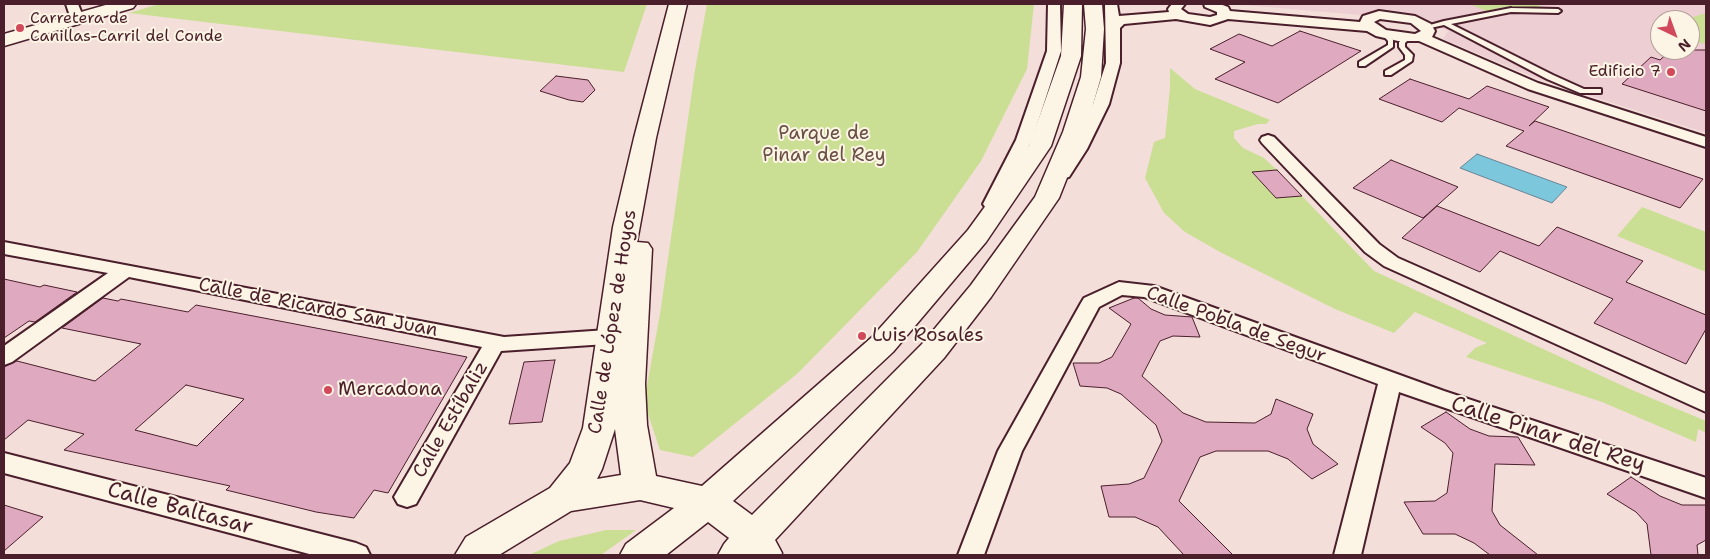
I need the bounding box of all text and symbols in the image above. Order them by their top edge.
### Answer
place label: Carretera de Canillas-Carril del Conde [30,9,223,47]
north arrow [1650,10,1700,60]
marker: Carretera de Canillas-Carril del Conde [14,22,26,34]
text: N [1674,35,1695,56]
place label: Edificio 7 [1588,62,1661,82]
marker: Edificio 7 [1665,66,1677,78]
park label: Parque de Pinar del Rey [762,123,886,167]
street label: Calle de López de Hoyos [584,208,642,436]
street label: Calle de Ricardo San Juan [196,274,440,342]
street label: Calle Pobla de Segur [1143,282,1329,368]
place label: Luis Rosales [872,325,984,347]
marker: Luis Rosales [856,330,868,342]
street label: Calle Estíbaliz [409,358,493,482]
place label: Mercadona [338,379,442,401]
marker: Mercadona [322,384,334,396]
street label: Calle Pinar del Rey [1448,391,1648,479]
street label: Calle Baltasar [104,477,256,541]

